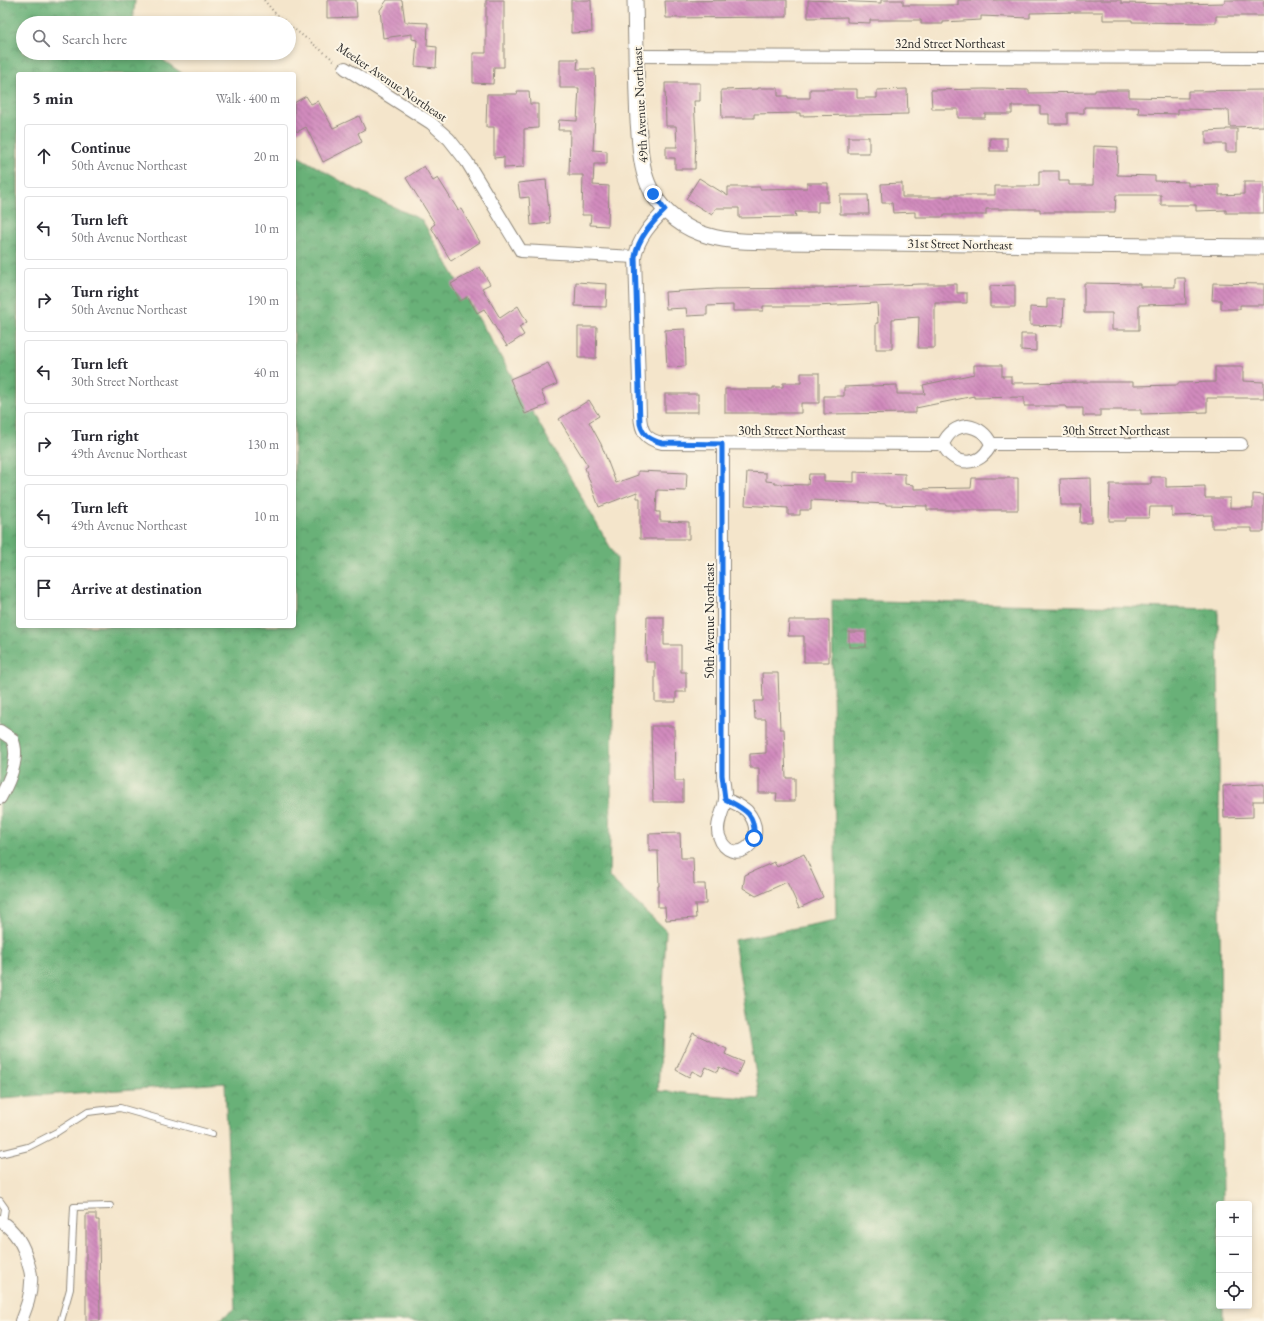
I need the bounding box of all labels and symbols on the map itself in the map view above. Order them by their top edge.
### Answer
street label: 32nd Street Northeast [895,35,1005,52]
street label: Meeker Avenue Northeast [333,39,451,125]
street label: 49th Avenue Northeast [628,47,652,163]
route end [644,185,662,203]
street label: 31st Street Northeast [907,235,1013,253]
street label: 30th Street Northeast [738,422,846,439]
street label: 30th Street Northeast [1062,422,1170,439]
street label: 50th Avenue Northeast [701,563,718,679]
route start [745,829,763,847]

